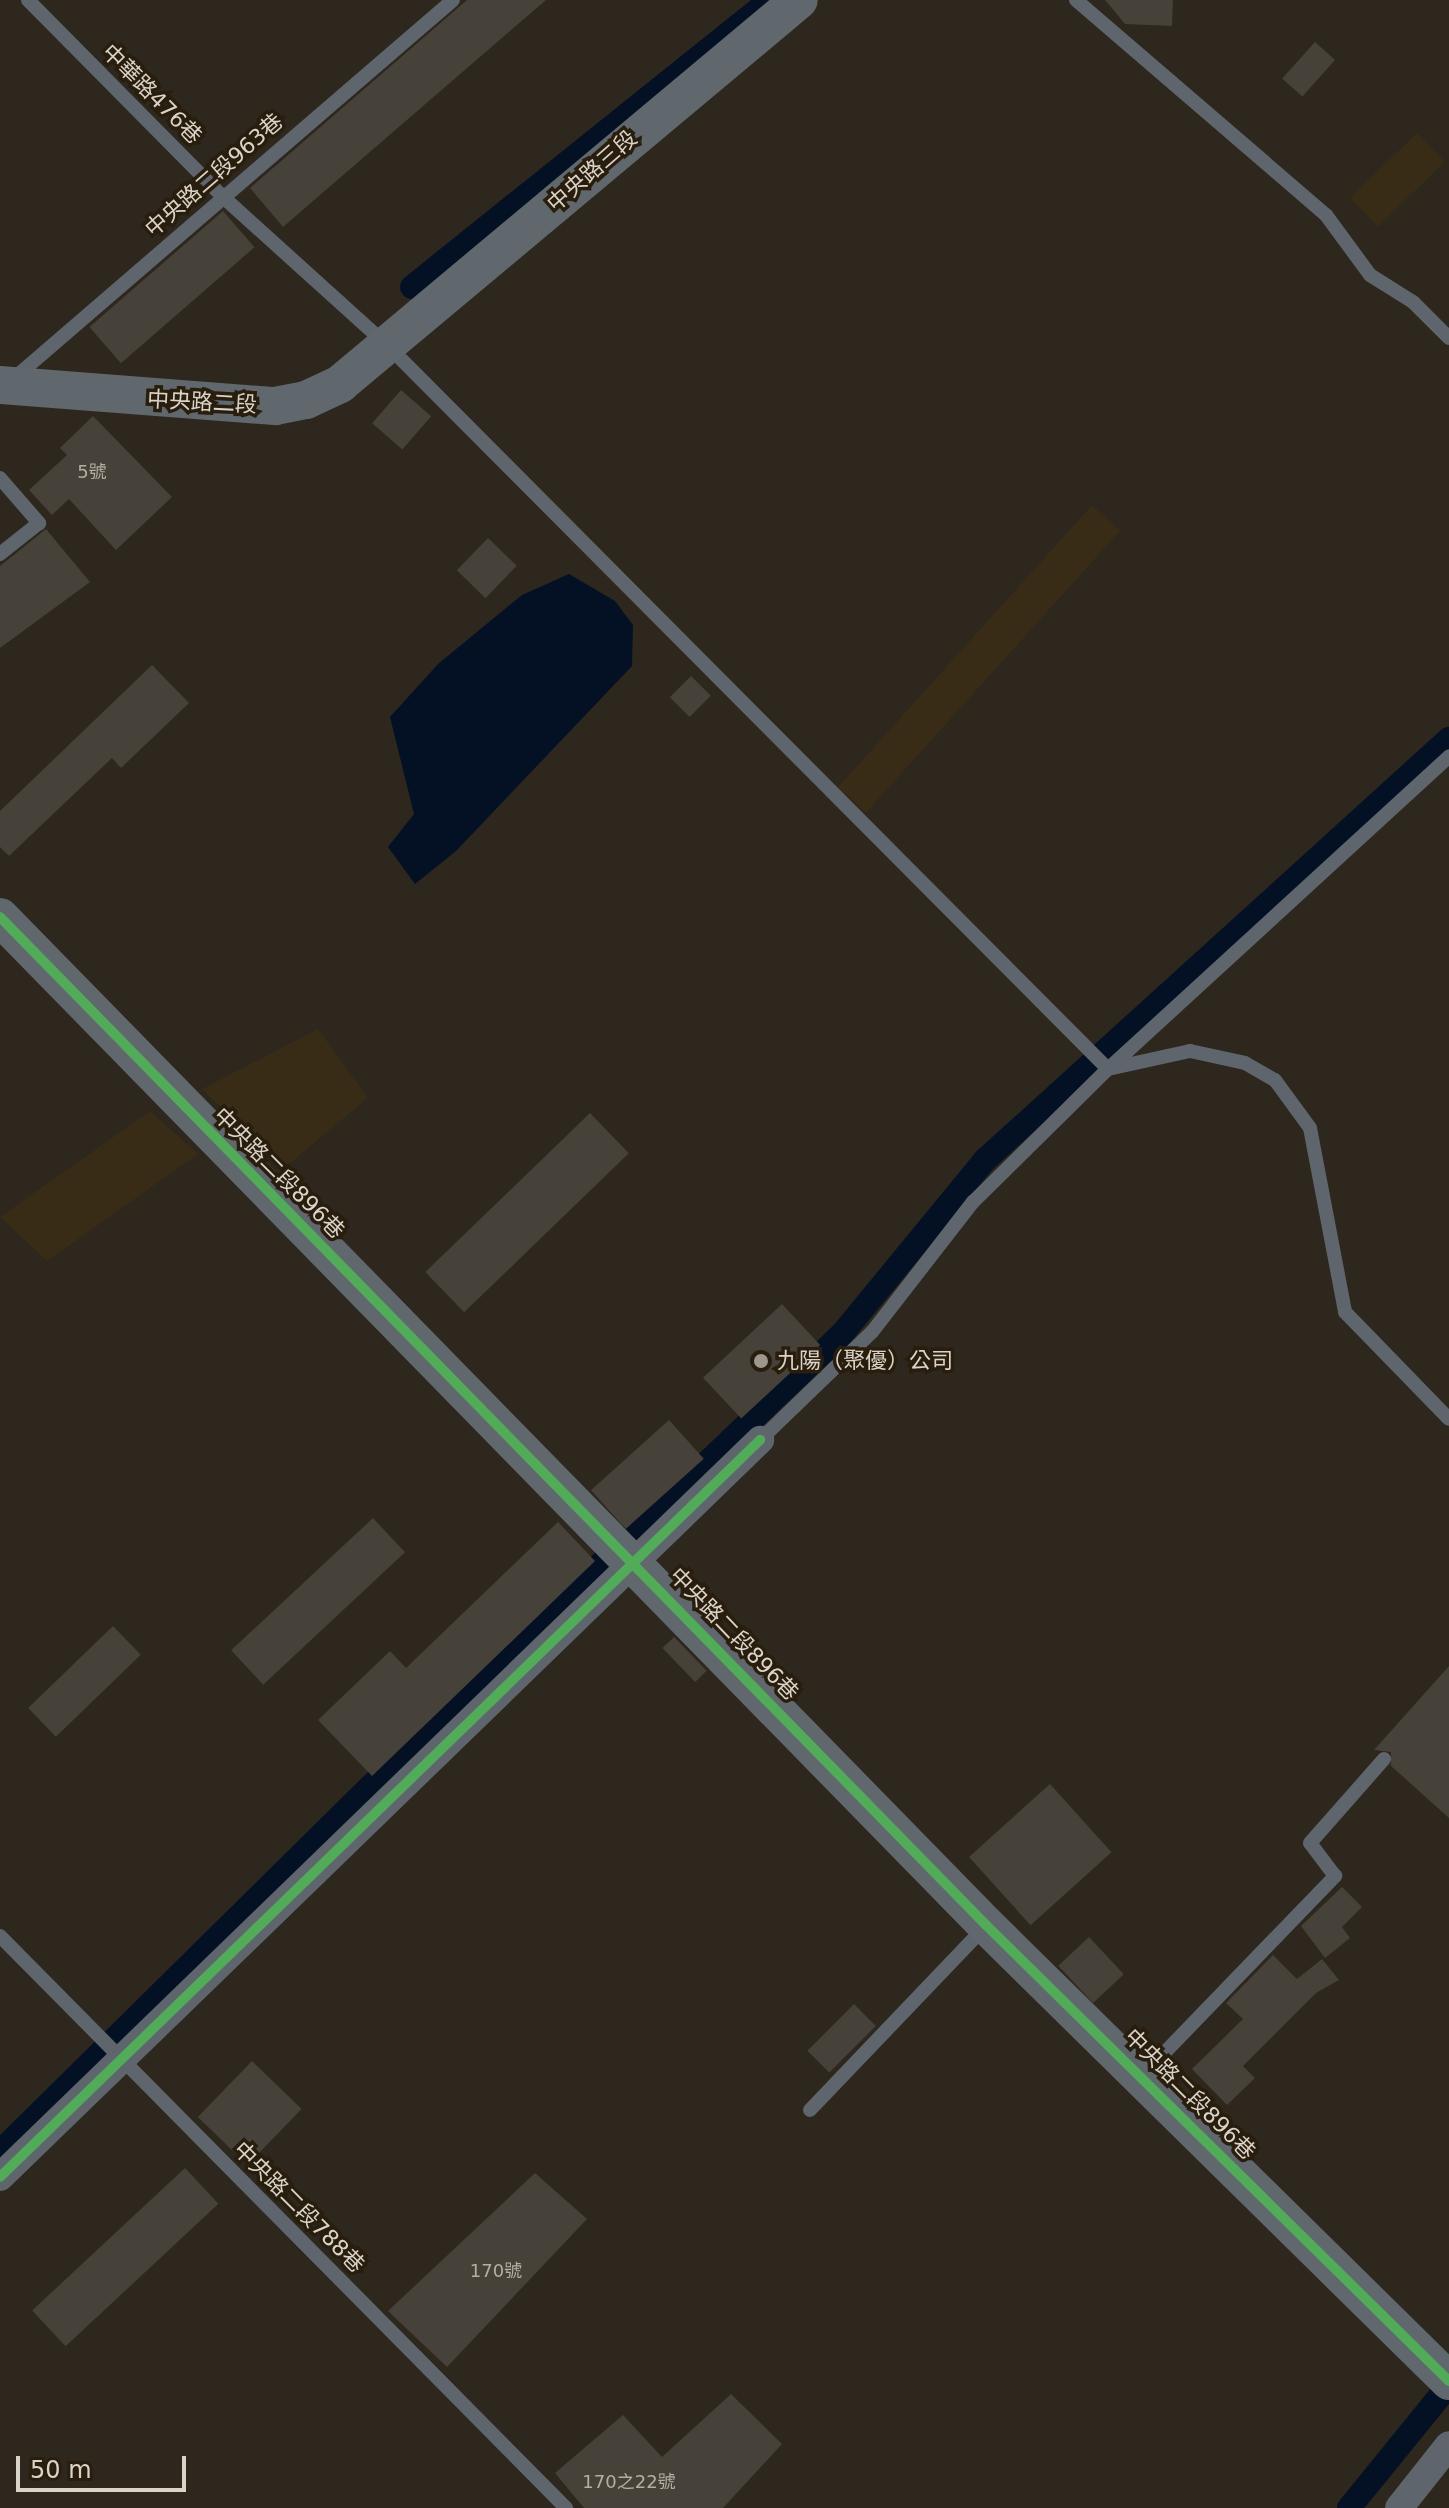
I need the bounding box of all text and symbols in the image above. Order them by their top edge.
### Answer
street label: 中華路476巷 [97,39,207,149]
street label: 中央路二段963巷 [140,108,288,242]
street label: 中央路三段 [542,125,642,217]
street label: 中央路二段 [146,386,258,418]
house number: 5號 [77,461,107,483]
street label: 中央路二段896巷 [208,1102,350,1244]
place label: 九陽（聚優）公司 [777,1348,953,1374]
marker: 九陽（聚優）公司 [752,1352,770,1370]
street label: 中央路二段896巷 [664,1562,804,1706]
street label: 中央路二段896巷 [1119,2023,1261,2165]
street label: 中央路二段788巷 [228,2136,370,2278]
house number: 170號 [470,2260,522,2282]
scale bar [20,2440,190,2490]
text: 50 m [30,2456,92,2484]
house number: 170之22號 [582,2471,676,2493]

